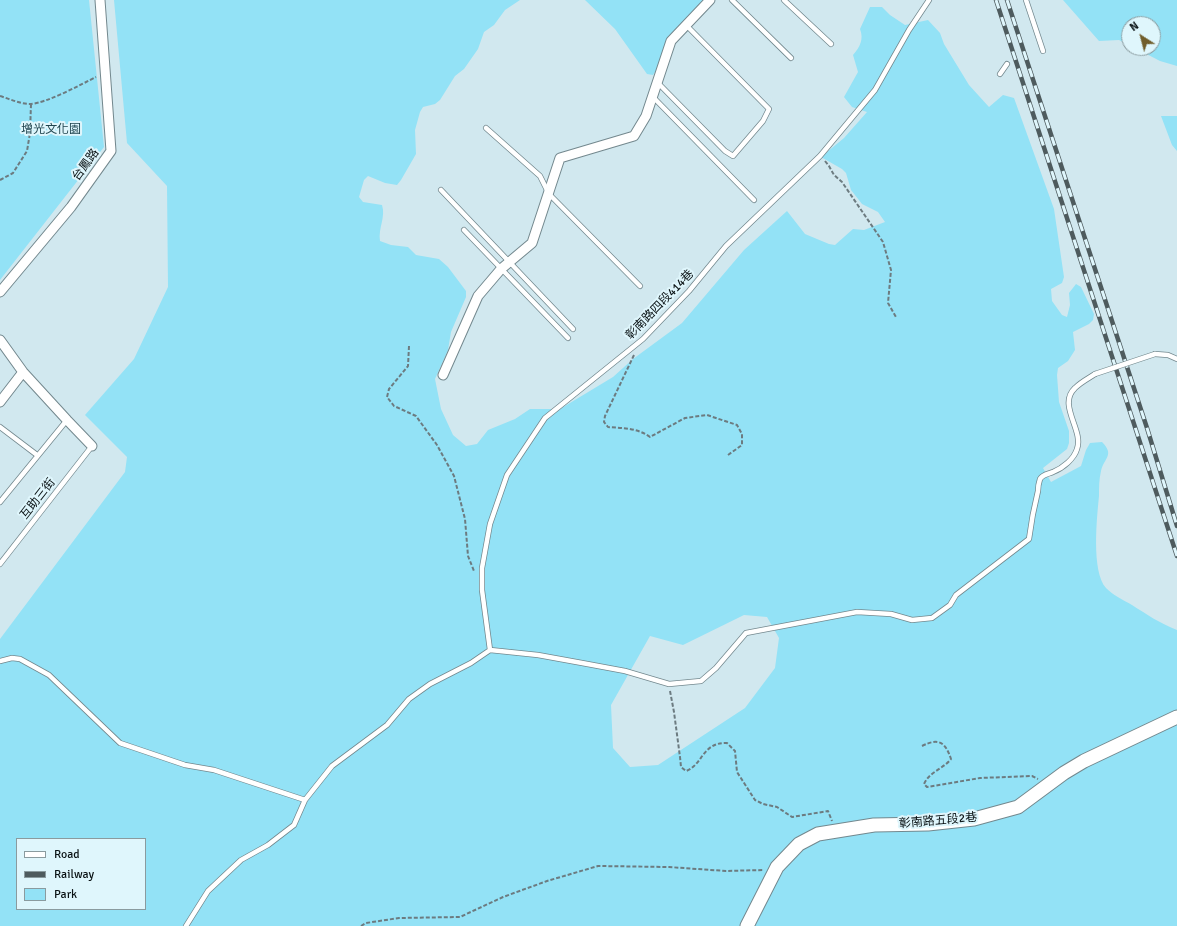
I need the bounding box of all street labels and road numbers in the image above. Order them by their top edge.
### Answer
street label: 台鳳路 [70,146,102,184]
street label: 彰南路四段414巷 [623,267,697,343]
street label: 互助三街 [18,476,58,522]
street label: 彰南路五段2巷 [898,810,978,832]

